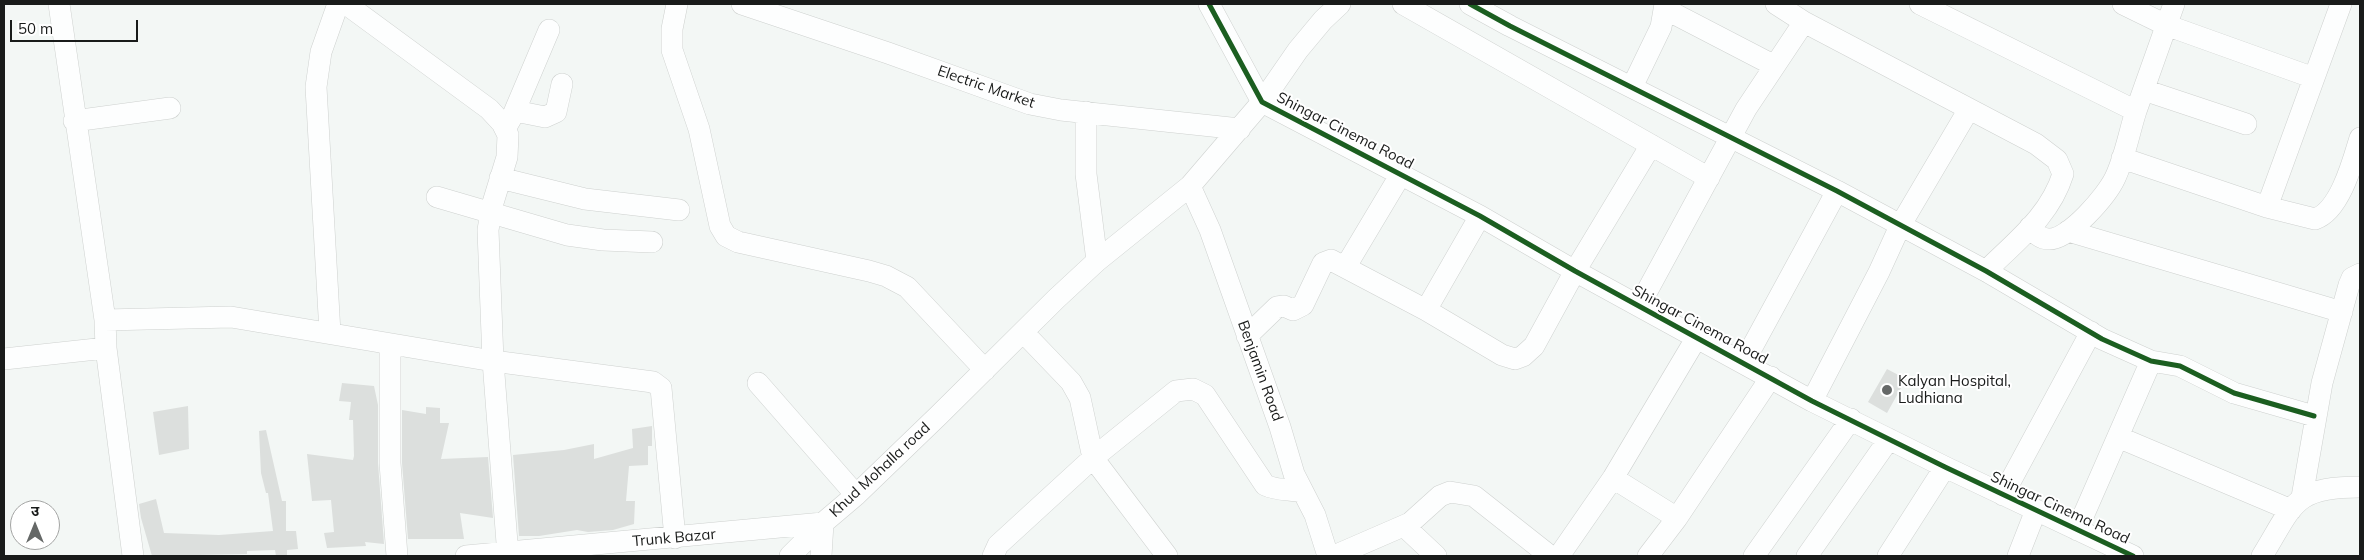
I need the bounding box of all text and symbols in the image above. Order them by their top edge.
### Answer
scale bar [12,10,140,42]
text: 50 m [18,19,53,38]
street label: Electric Market [935,62,1037,112]
street label: Shingar Cinema Road [1273,89,1417,173]
street label: Shingar Cinema Road [1629,281,1771,369]
street label: Benjamin Road [1233,318,1287,424]
place label: Kalyan Hospital, Ludhiana [1898,372,2011,407]
marker: Kalyan Hospital, Ludhiana [1880,383,1894,397]
street label: Khud Mohalla road [826,419,934,521]
street label: Shingar Cinema Road [1988,468,2132,548]
north arrow [10,500,60,550]
text: उ [31,502,39,520]
street label: Trunk Bazar [631,525,717,551]

